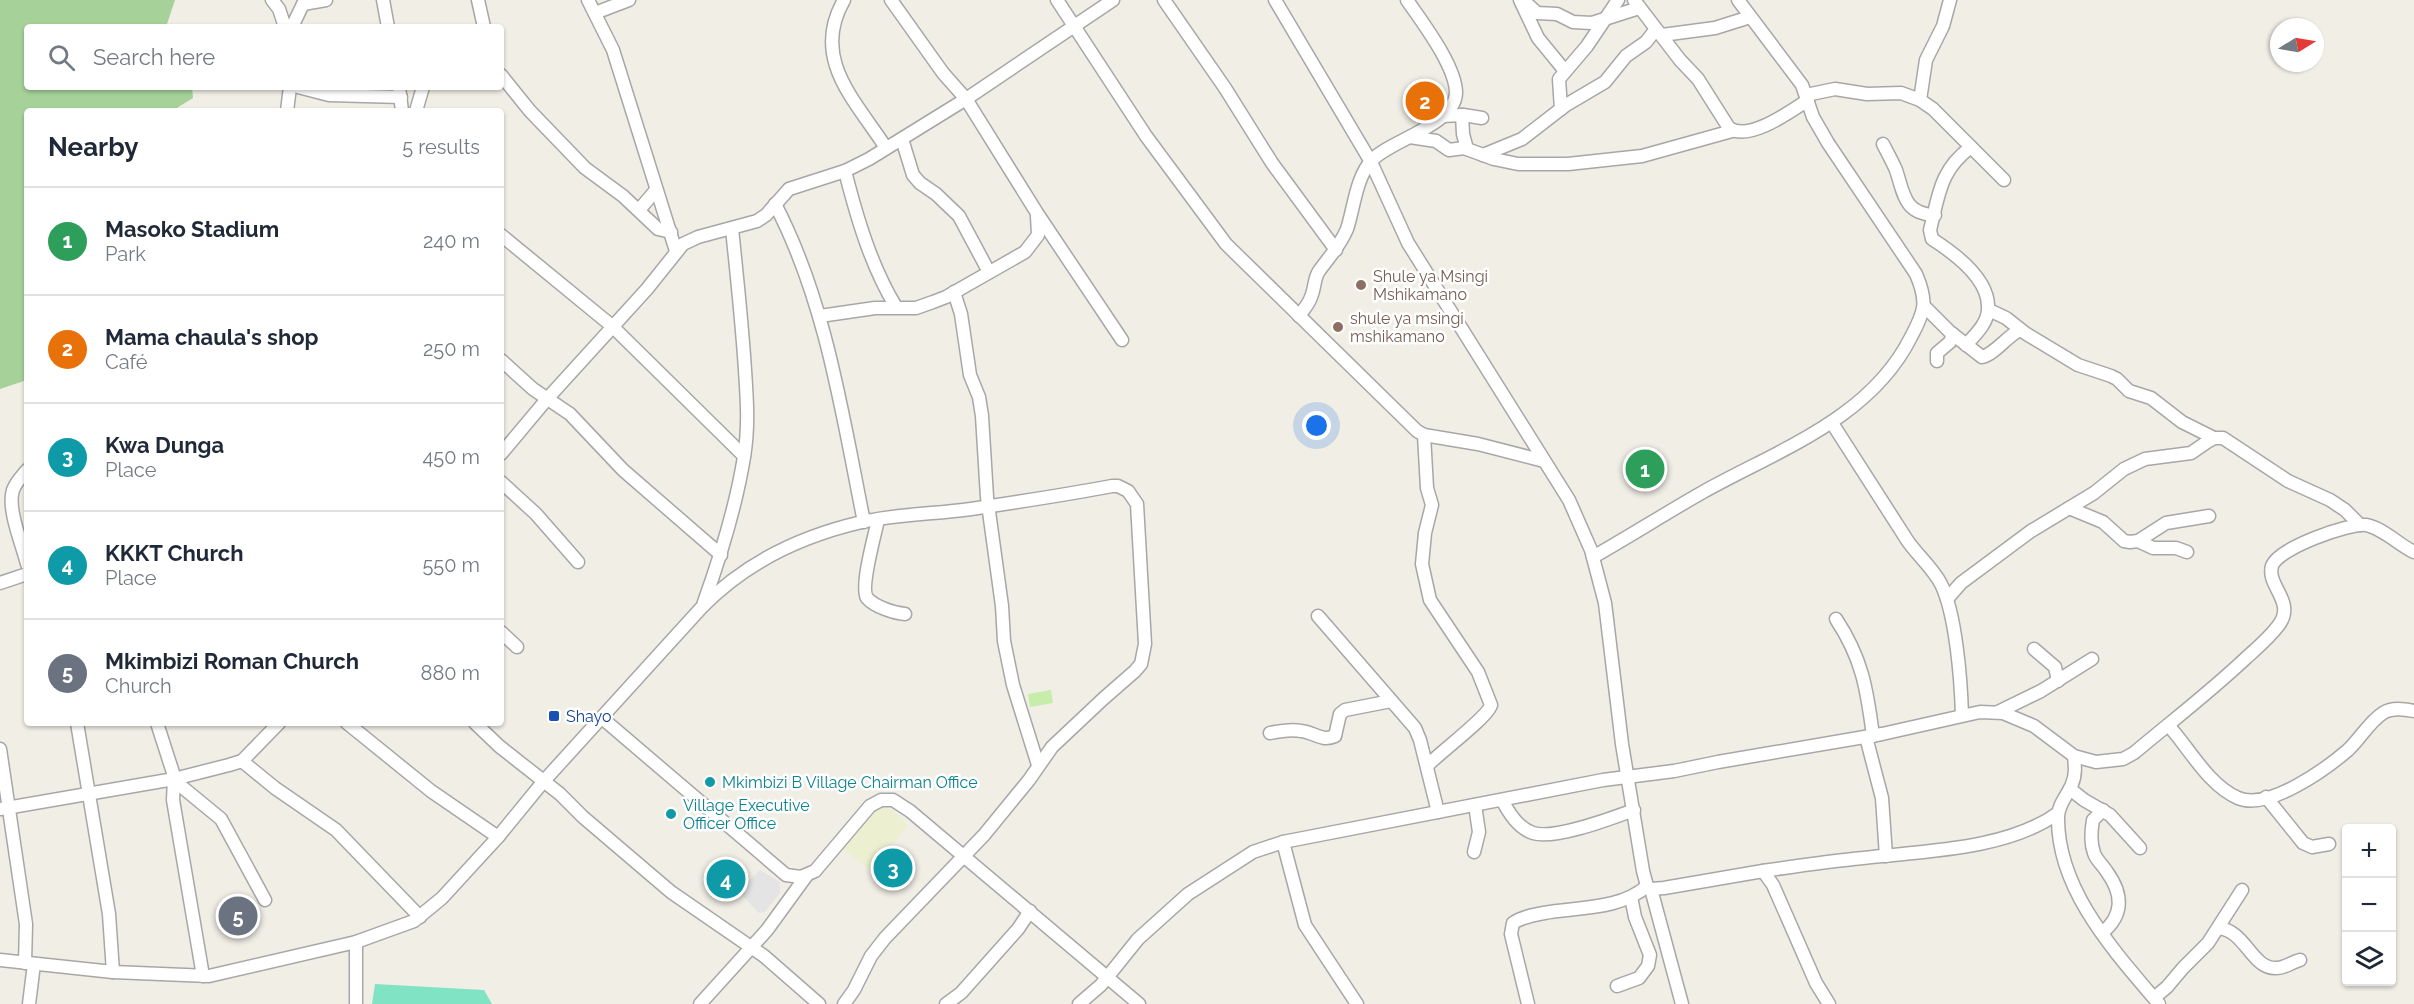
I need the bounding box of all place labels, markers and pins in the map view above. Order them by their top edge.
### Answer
pin: 2 [1406,78,1444,124]
place label: Shule ya Msingi Mshikamano [1373,267,1488,304]
marker: Shule ya Msingi Mshikamano [1354,278,1368,292]
place label: shule ya msingi mshikamano [1350,309,1464,346]
marker: shule ya msingi mshikamano [1331,320,1345,334]
pin: 1 [1626,446,1664,492]
place label: Shayo [566,707,611,726]
marker: Shayo [547,709,561,723]
place label: Mkimbizi B Village Chairman Office [722,773,978,792]
marker: Mkimbizi B Village Chairman Office [703,775,717,789]
place label: Village Executive Officer Office [683,796,810,833]
marker: Village Executive Officer Office [664,807,678,821]
pin: 3 [874,846,912,890]
pin: 4 [706,856,746,902]
pin: 5 [218,894,258,938]

